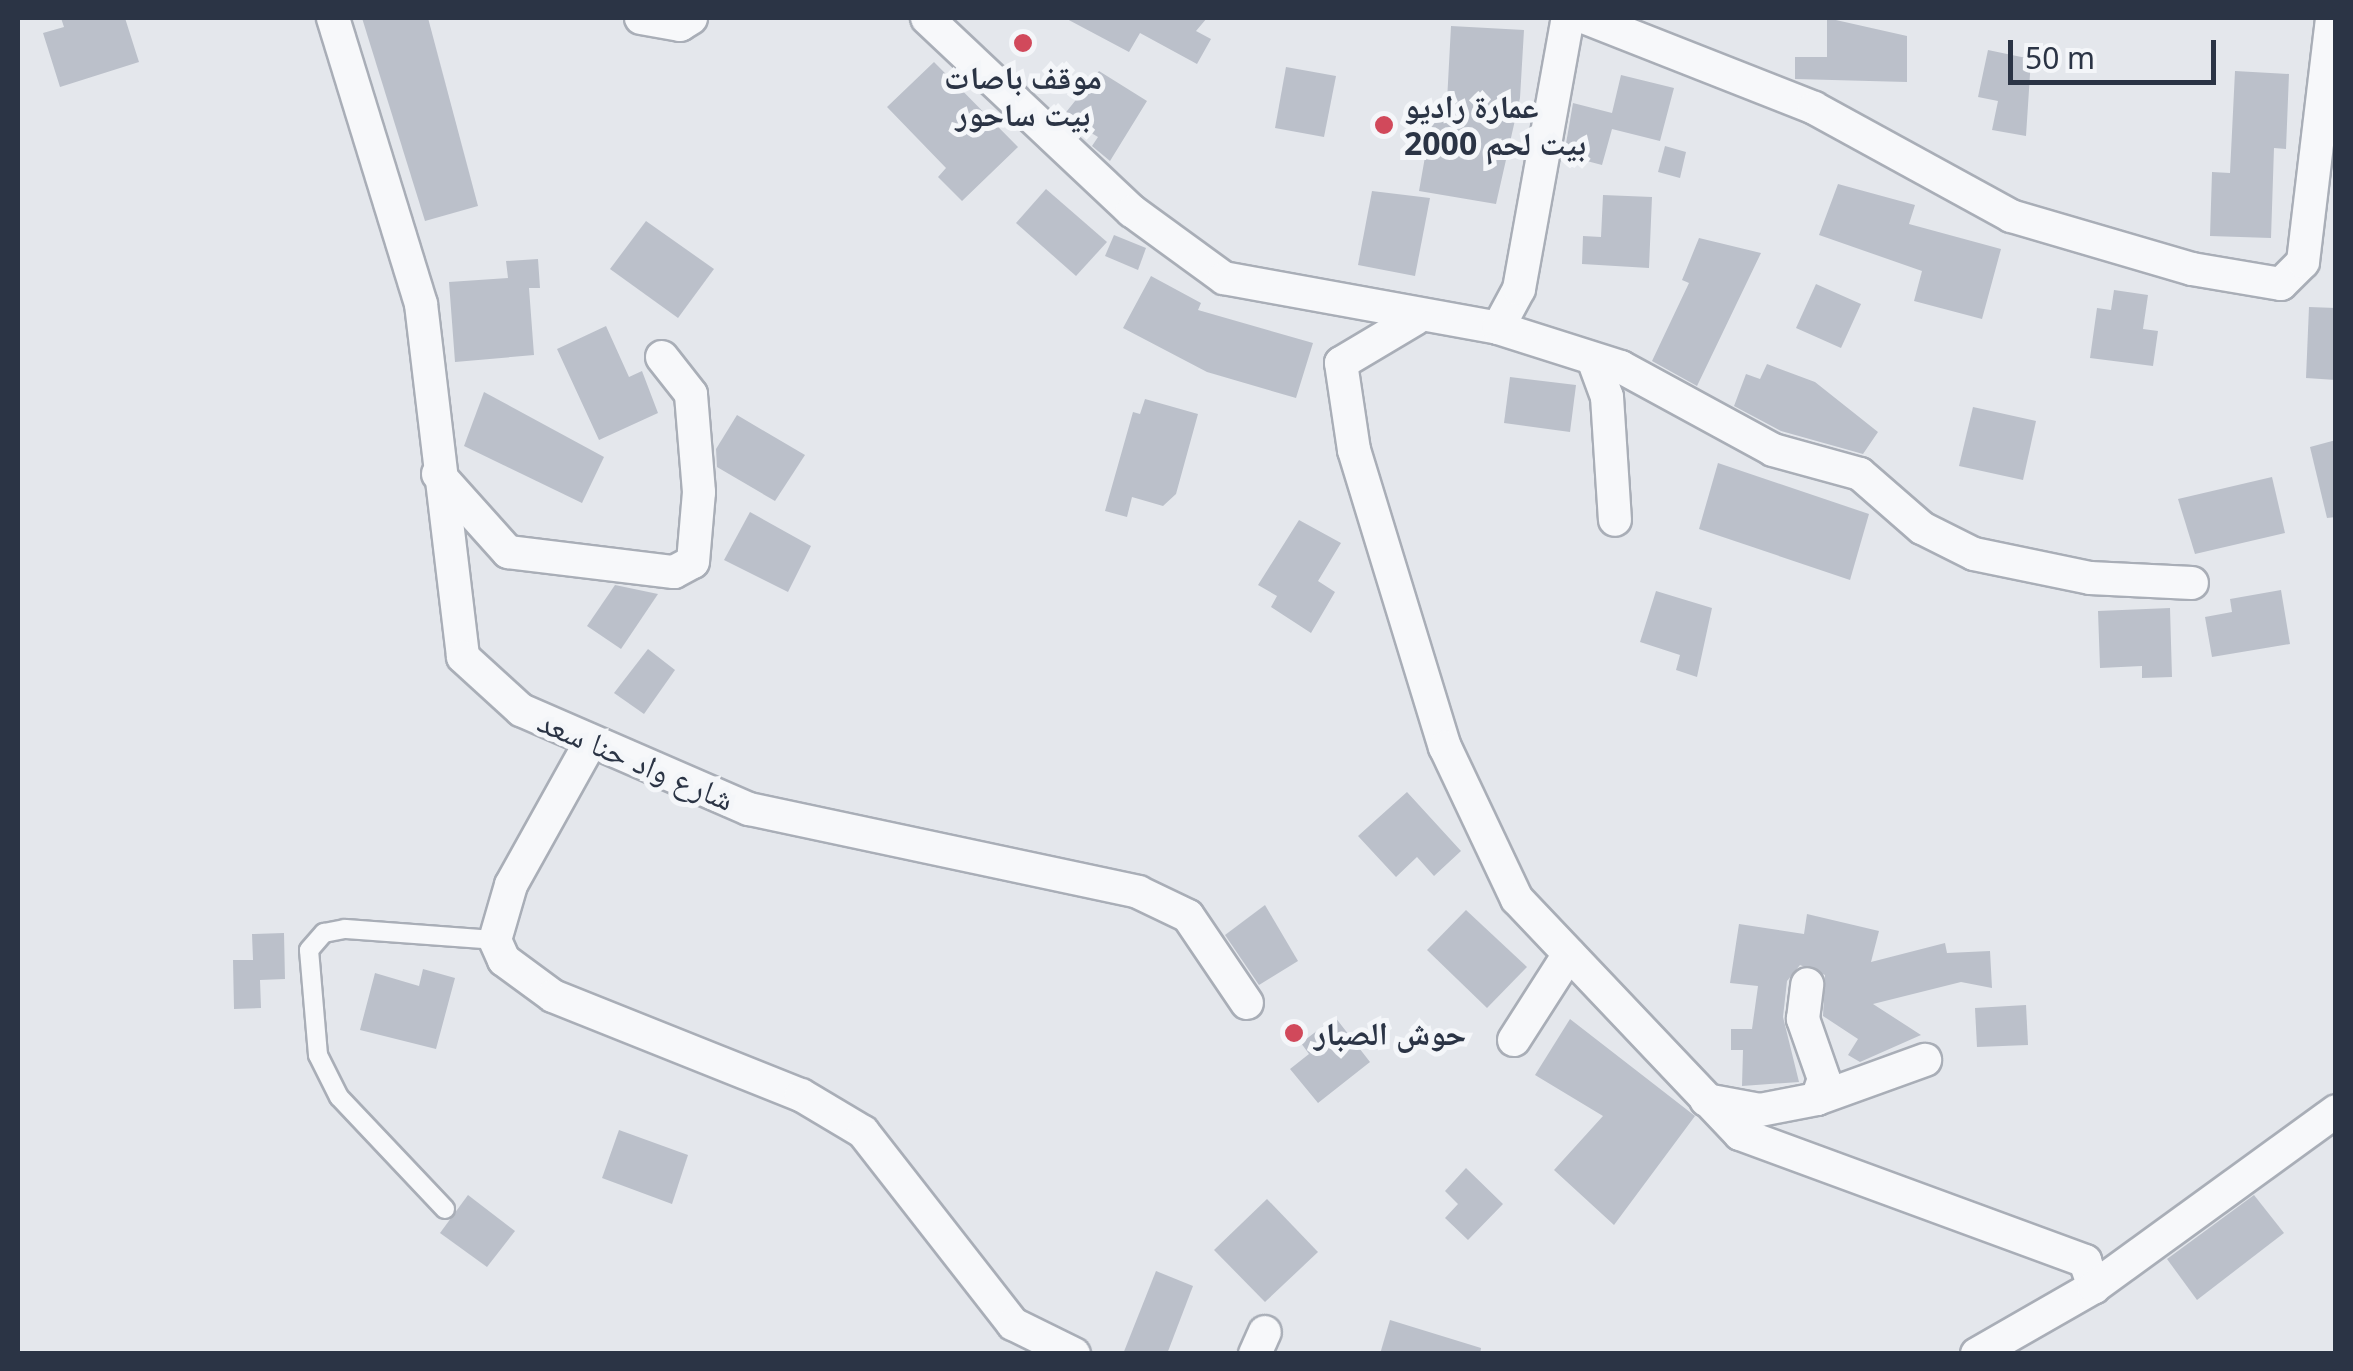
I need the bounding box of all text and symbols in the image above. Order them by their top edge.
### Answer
scale bar [2013,20,2220,82]
marker: موقف باصات بيت ساحور [1012,32,1034,54]
text: 50 m [2025,37,2095,78]
place label: موقف باصات بيت ساحور [944,59,1102,134]
place label: عمارة راديو بيت لحم 2000 [1404,88,1586,163]
marker: عمارة راديو بيت لحم 2000 [1373,114,1395,136]
street label: شارع واد حنا سعد [532,702,740,818]
place label: حوش الصبار [1314,1014,1466,1052]
marker: حوش الصبار [1283,1022,1305,1044]

